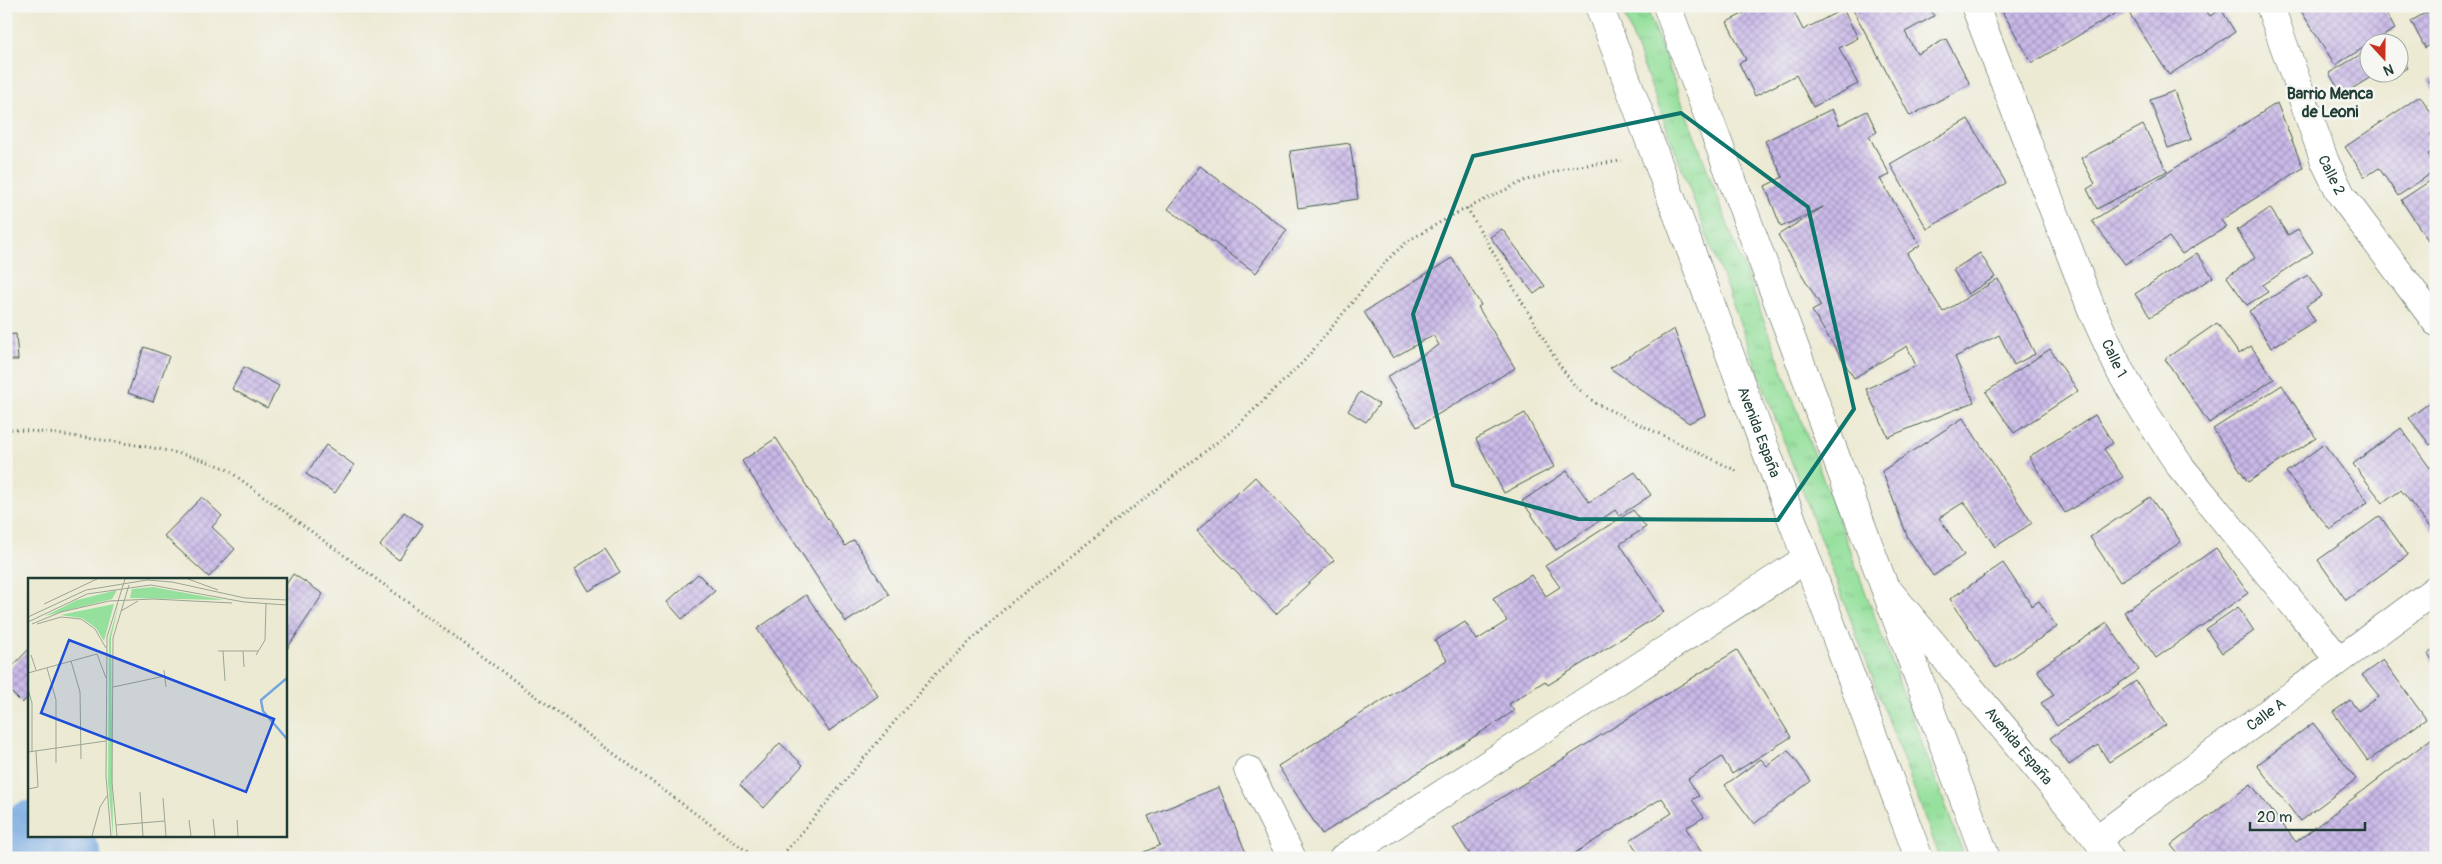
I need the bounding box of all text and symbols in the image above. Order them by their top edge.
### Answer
north arrow [2360,32,2410,82]
text: N [2381,60,2396,79]
district label: Barrio Menca de Leoni [2287,84,2374,122]
street label: Calle 2 [2314,153,2350,198]
street label: Calle 1 [2097,336,2131,381]
street label: Avenida España [1733,384,1785,480]
inset map [28,578,286,836]
street label: Calle A [2243,694,2289,735]
street label: Avenida España [1981,703,2057,789]
scale bar [2250,799,2364,831]
text: 20 m [2257,808,2292,827]

